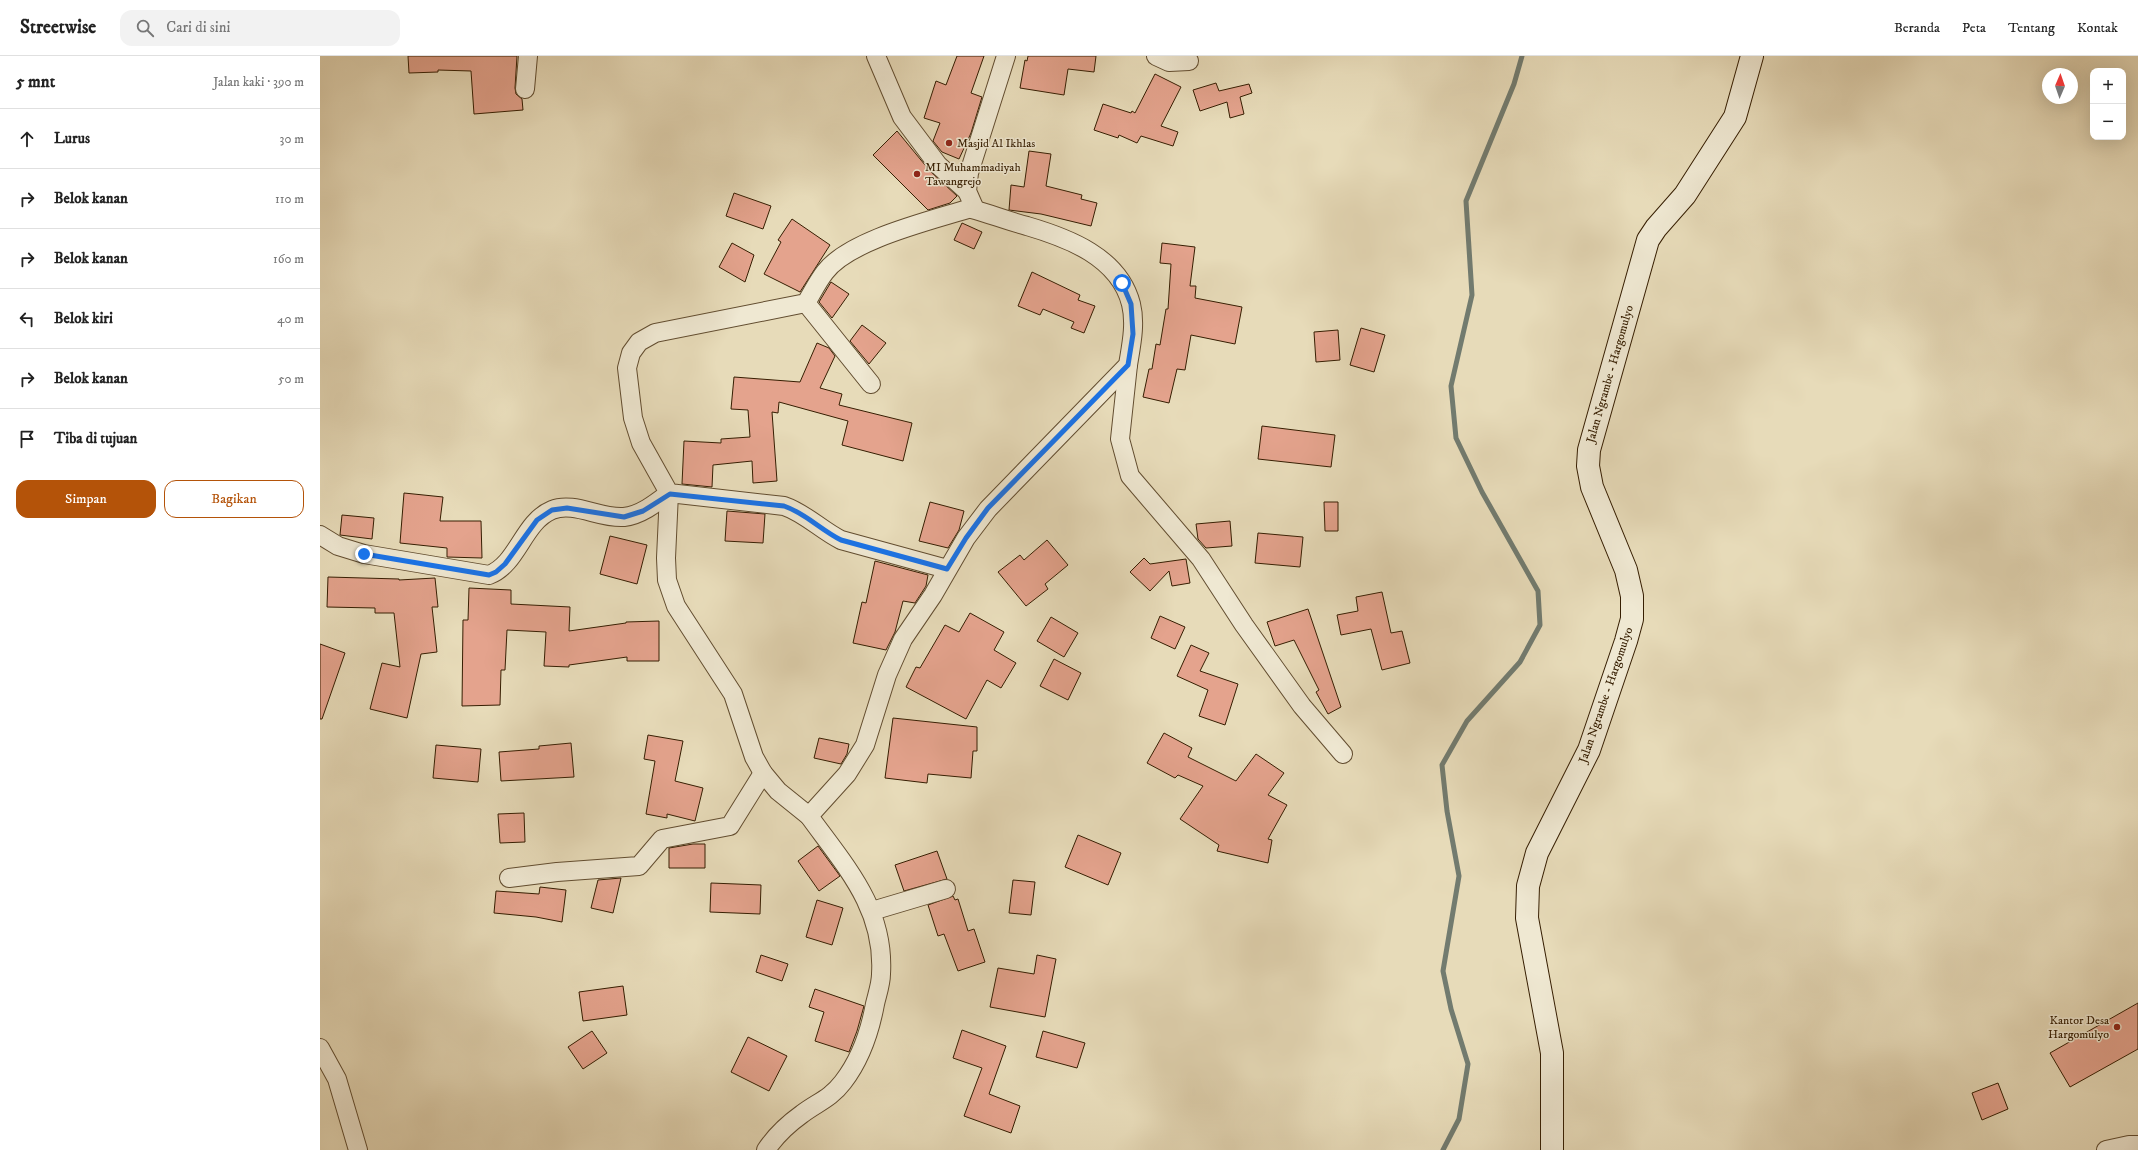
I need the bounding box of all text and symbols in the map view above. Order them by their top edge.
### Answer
search box [120,10,400,46]
text: Streetwise [20,16,96,39]
icon: search [134,17,156,39]
text: Cari di sini [166,18,230,37]
text: Beranda [1894,19,1940,37]
text: Peta [1962,19,1986,37]
text: Tentang [2008,19,2055,37]
text: Kontak [2077,19,2118,37]
north arrow [2042,68,2078,104]
map controls [2090,68,2126,140]
button: + [2090,68,2126,104]
text: 5 mnt [16,71,55,93]
text: Jalan kaki · 390 m [213,74,304,90]
button: − [2090,104,2126,140]
icon: ahead [16,128,38,150]
text: Lurus [54,129,90,148]
text: 30 m [280,131,304,147]
place label: Masjid Al Ikhlas [957,136,1035,151]
marker: Masjid Al Ikhlas [944,138,954,148]
place label: MI Muhammadiyah Tawangrejo [925,160,1021,189]
marker: MI Muhammadiyah Tawangrejo [912,169,922,179]
icon: right [16,188,38,210]
text: Belok kanan [54,189,128,208]
text: 110 m [275,191,304,207]
icon: right [16,248,38,270]
text: Belok kanan [54,249,128,268]
text: 160 m [273,251,304,267]
route start [1113,274,1131,292]
street label: Jalan Ngrambe - Hargomulyo [1583,303,1637,446]
icon: left [16,308,38,330]
text: Belok kiri [54,309,113,328]
text: 40 m [277,311,304,327]
icon: right [16,368,38,390]
text: Belok kanan [54,369,128,388]
text: 50 m [278,371,304,387]
icon: arrive [16,428,38,450]
text: Tiba di tujuan [54,429,137,448]
button: Simpan [16,480,156,518]
button: Bagikan [164,480,304,518]
route end [355,545,373,563]
street label: Jalan Ngrambe - Hargomulyo [1575,625,1636,766]
place label: Kantor Desa Hargomulyo [2048,1013,2110,1042]
marker: Kantor Desa Hargomulyo [2112,1022,2122,1032]

